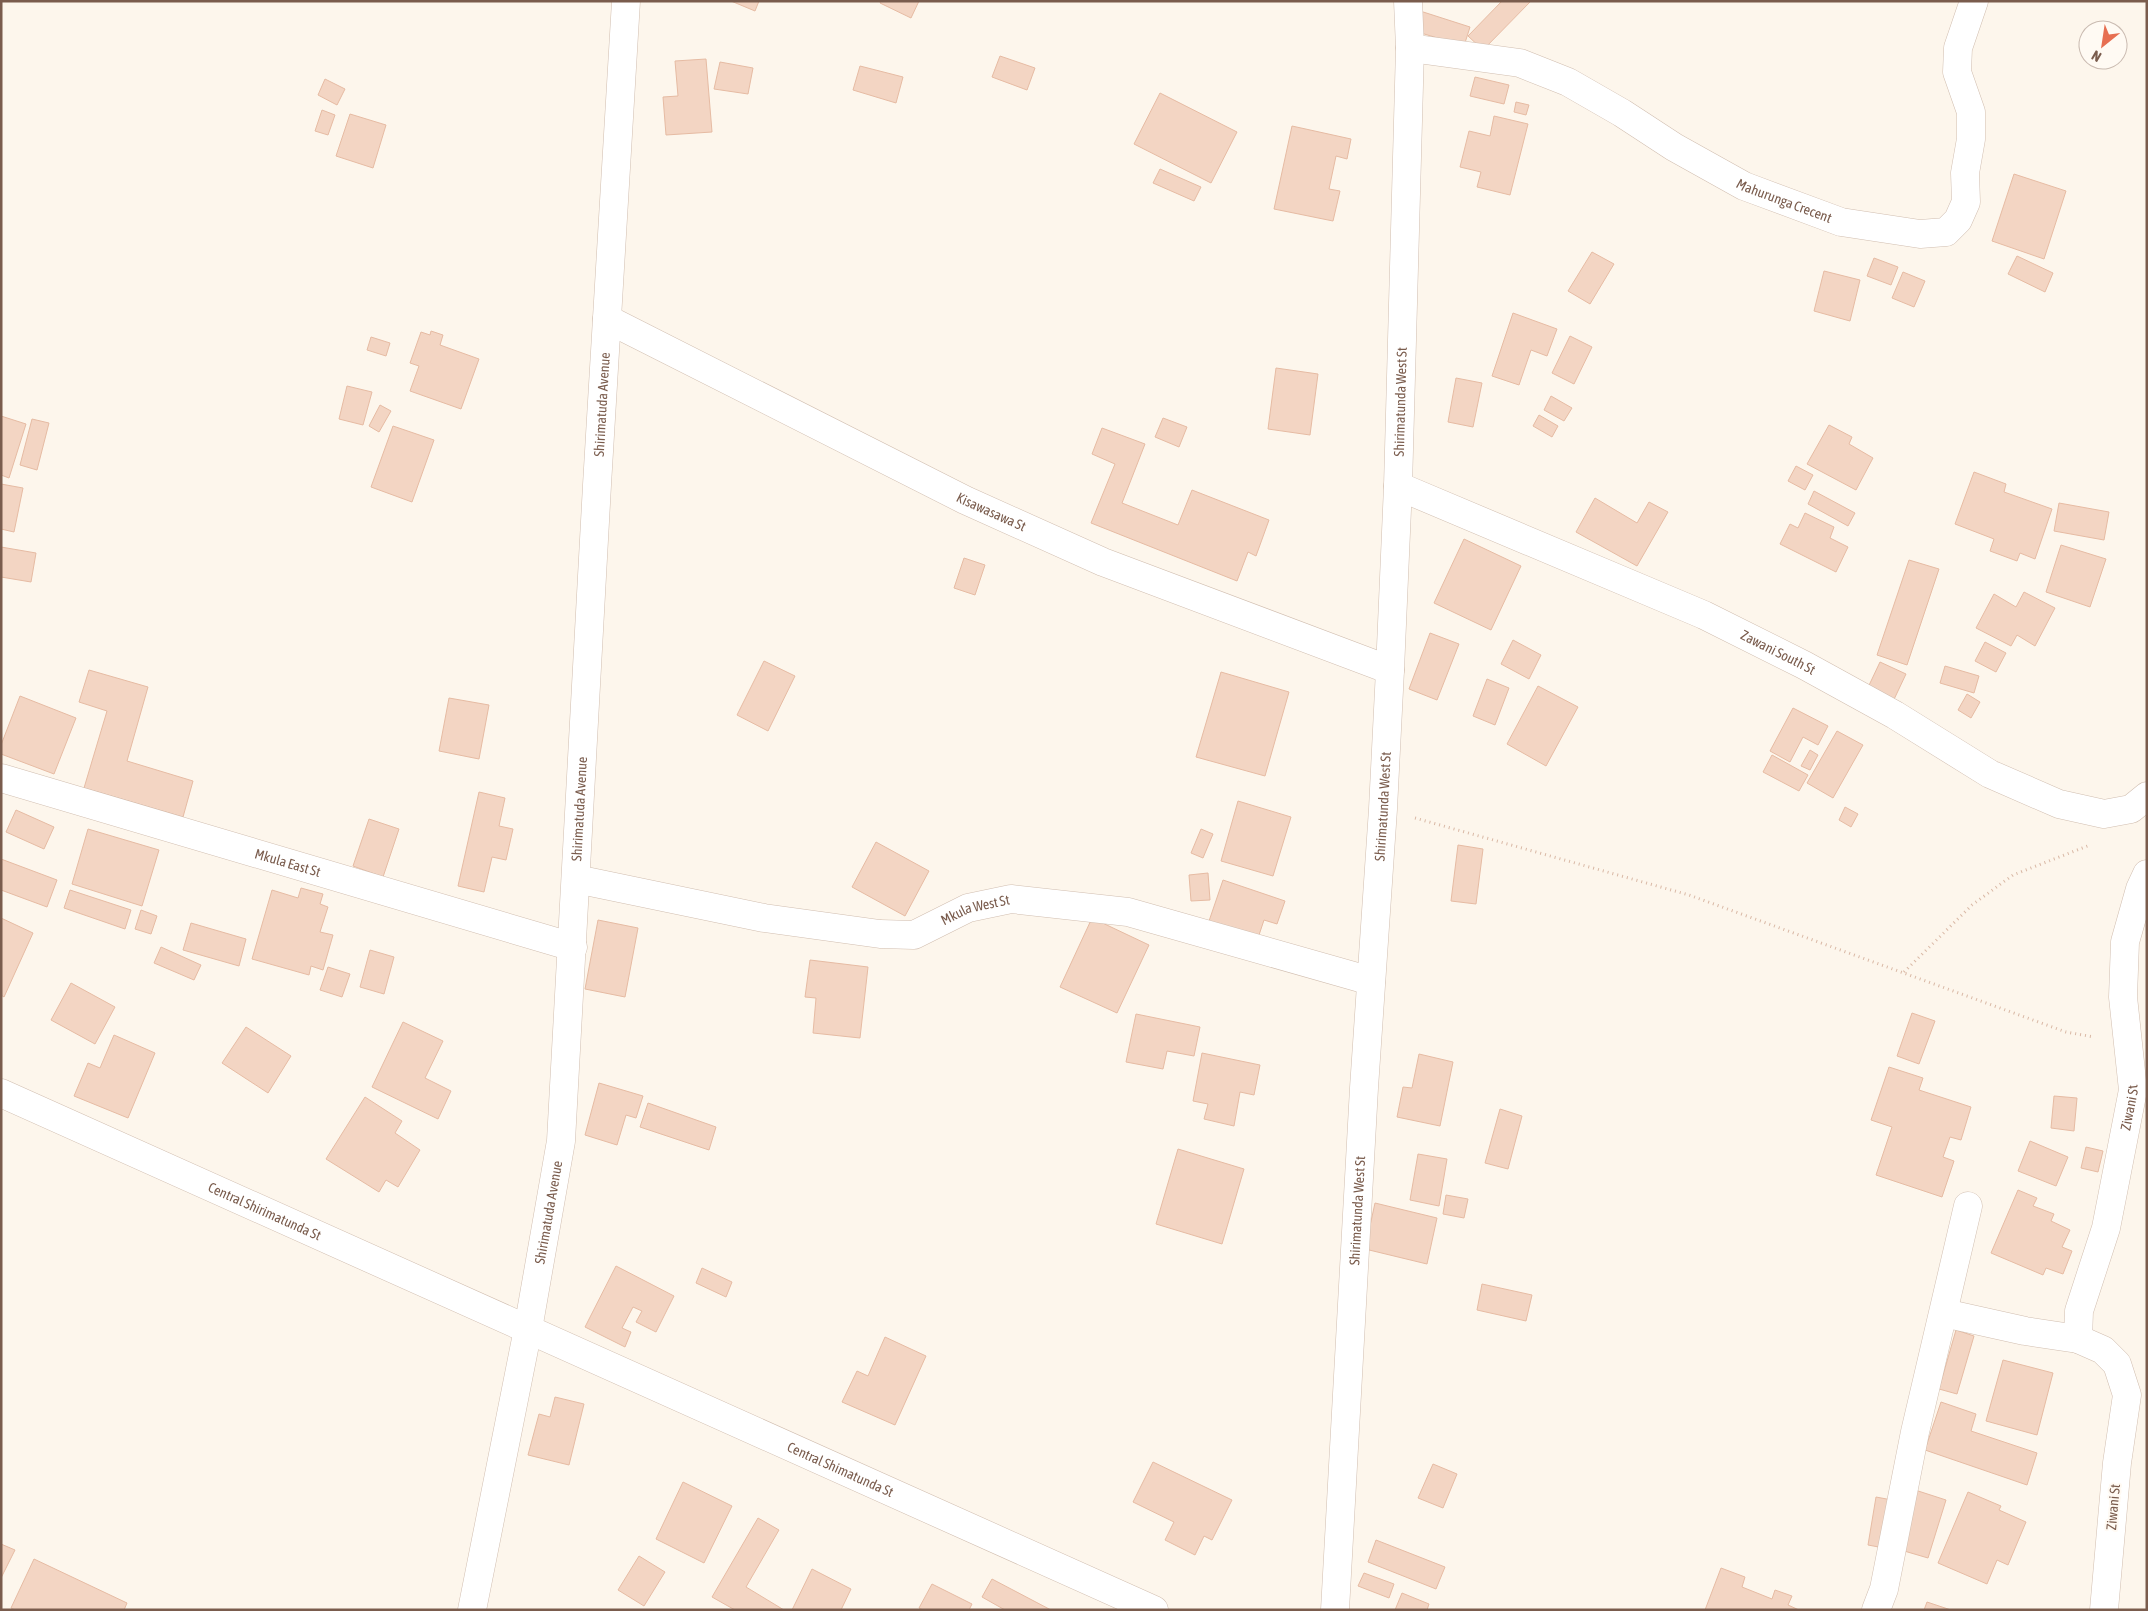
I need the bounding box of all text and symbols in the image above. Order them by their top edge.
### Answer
north arrow [2078,20,2128,70]
text: N [2089,47,2104,65]
street label: Mahurunga Crecent [1734,175,1834,226]
street label: Shirimatunda West St [1391,347,1410,457]
street label: Shirimatuda Avenue [591,352,613,457]
street label: Kisawasawa St [954,489,1029,534]
street label: Zawani South St [1738,627,1818,678]
street label: Shirimatunda West St [1371,751,1394,862]
street label: Shirimatuda Avenue [568,756,590,862]
street label: Mkula East St [253,845,323,880]
street label: Mkula West St [938,892,1011,928]
street label: Ziwani St [2117,1084,2141,1132]
street label: Shirimatunda West St [1346,1155,1368,1266]
street label: Shirimatuda Avenue [532,1159,565,1265]
street label: Central Shirimatunda St [206,1179,324,1244]
street label: Central Shimatunda St [785,1439,896,1500]
street label: Ziwani St [2103,1483,2123,1531]

